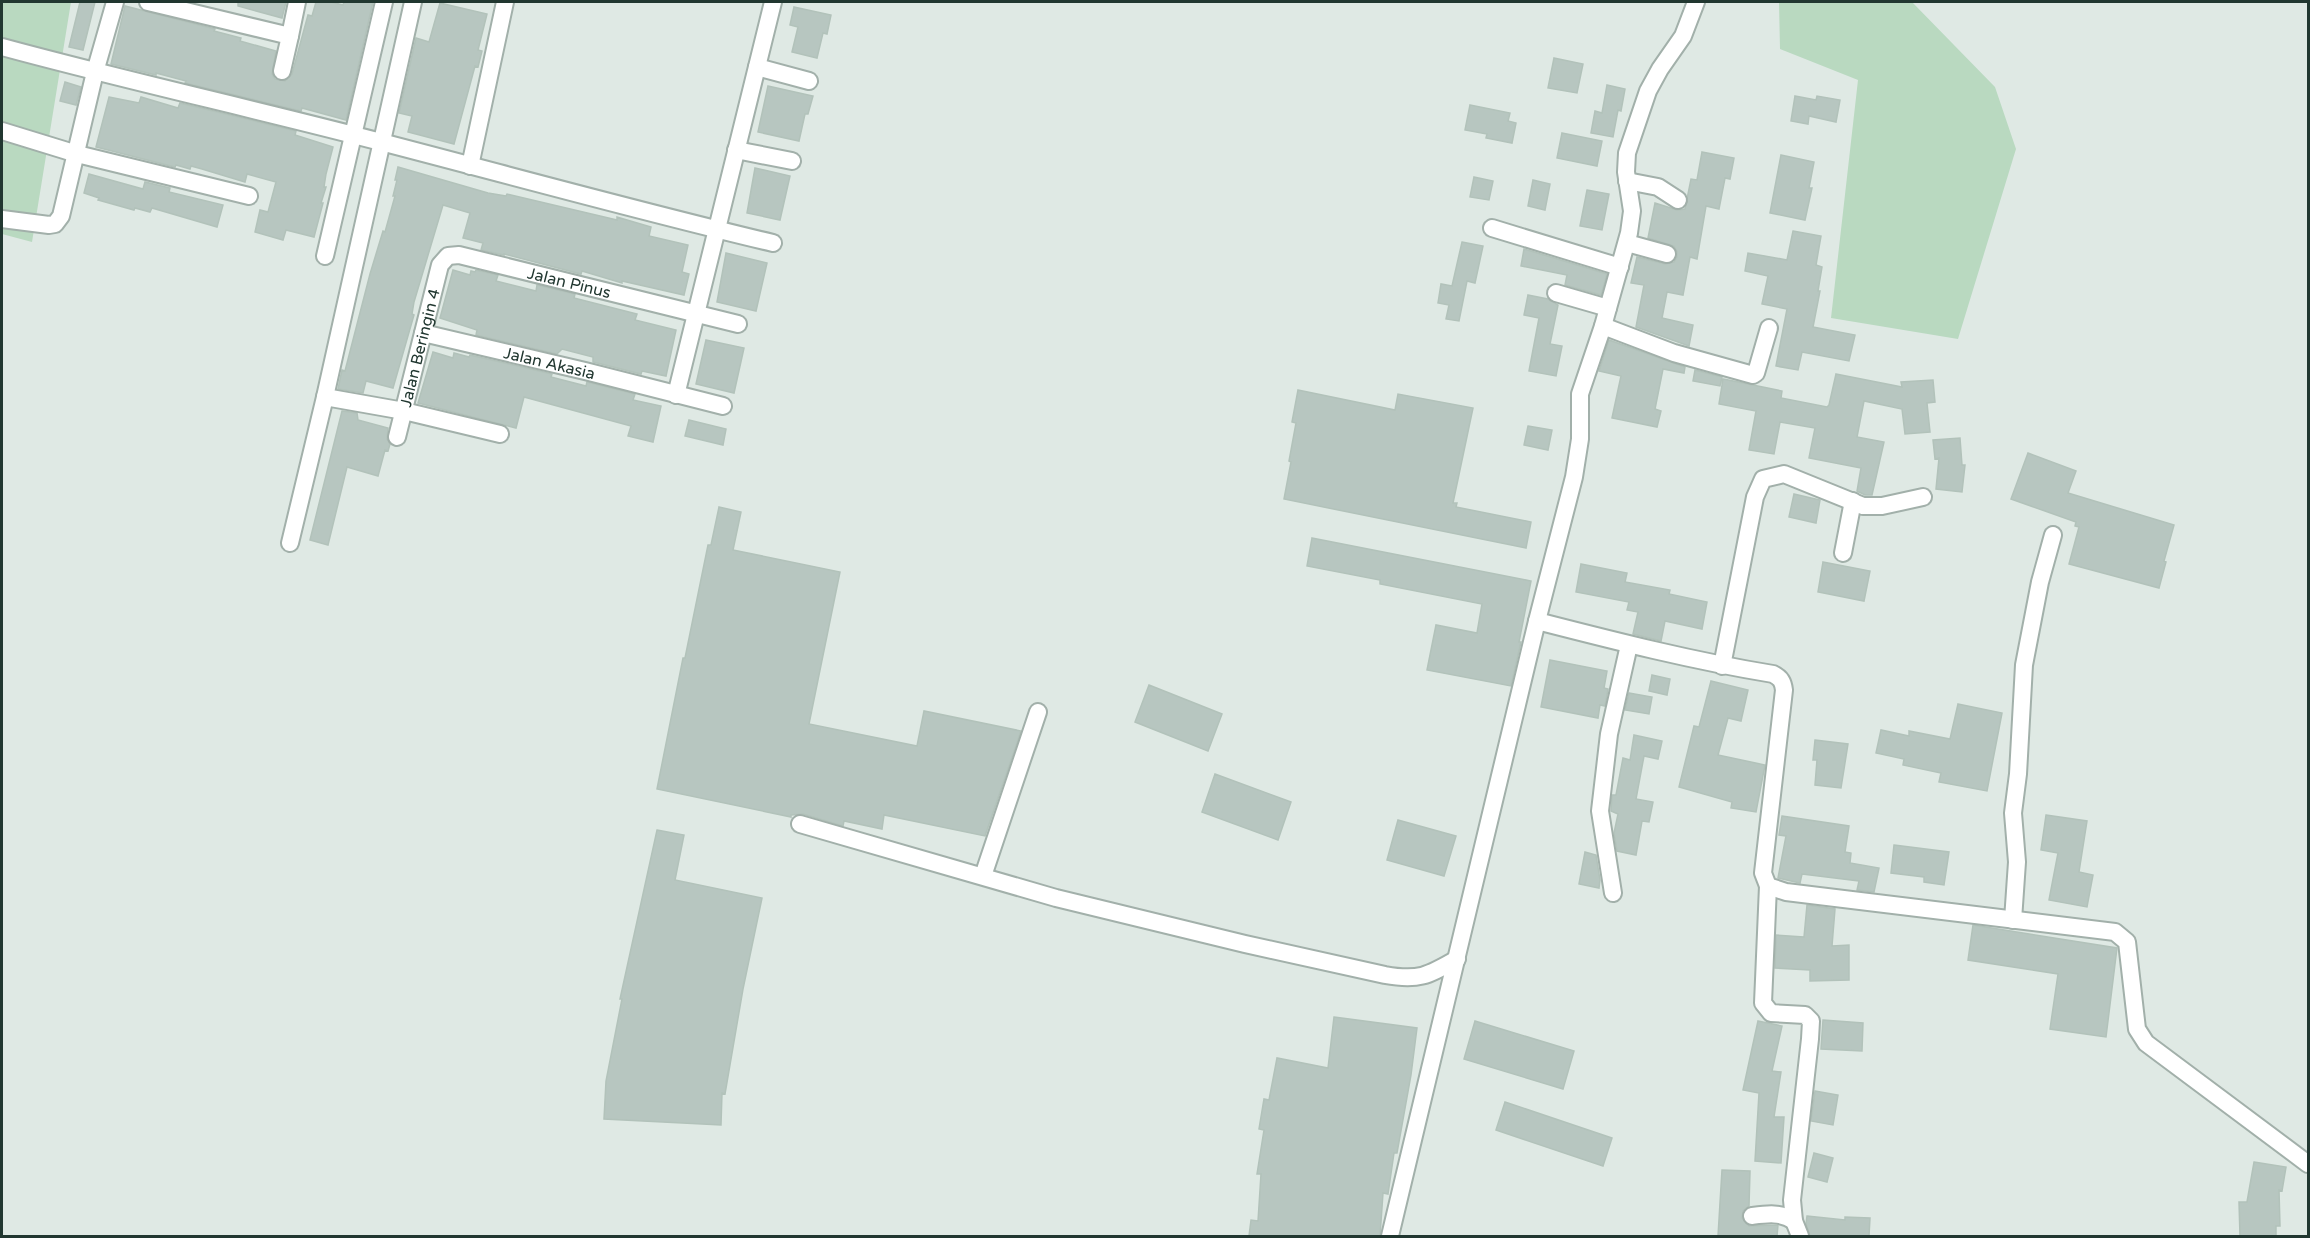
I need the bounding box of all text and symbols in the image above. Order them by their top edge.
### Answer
street label: Jalan Pinus [525,263,613,303]
street label: Jalan Beringin 4 [396,287,445,409]
street label: Jalan Akasia [502,343,597,384]

